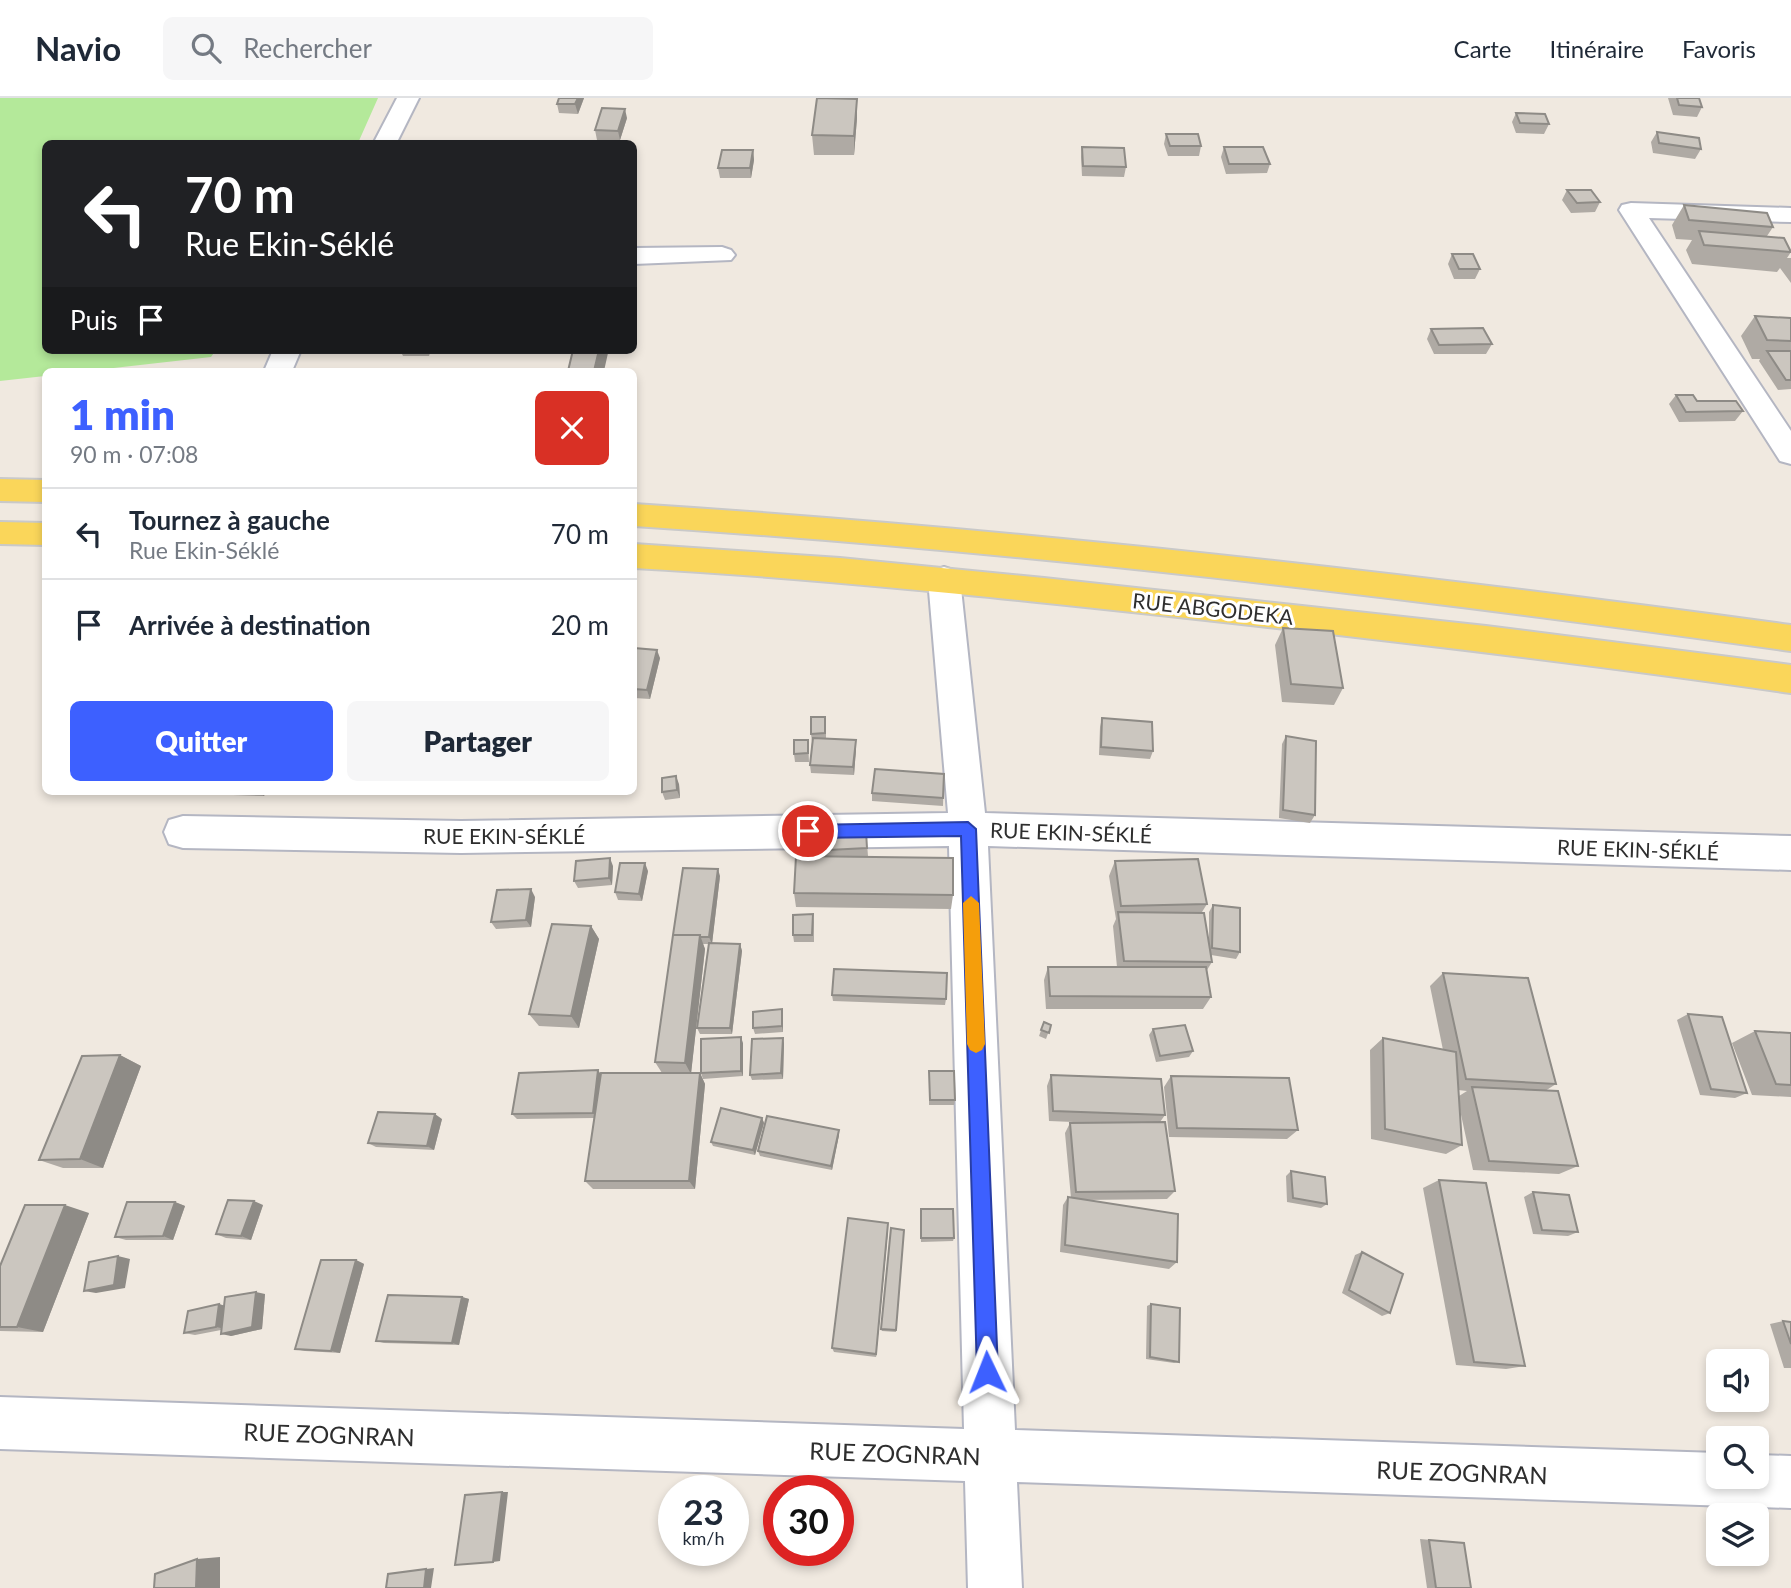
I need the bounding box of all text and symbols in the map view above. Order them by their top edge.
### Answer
search box [163,17,653,80]
text: Navio [35,28,121,68]
icon: search [187,29,225,67]
text: Rechercher [243,32,372,64]
text: Carte [1454,34,1512,63]
text: Itinéraire [1550,34,1644,63]
text: Favoris [1682,34,1756,63]
text: 70 m [185,165,295,223]
icon: left [70,168,161,259]
text: Rue Ekin-Séklé [185,224,394,263]
icon: arrive [132,301,170,339]
text: Puis [70,304,118,336]
text: 1 min [70,389,175,439]
button: close [535,391,609,465]
text: 90 m · 07:08 [70,440,198,468]
text: Tournez à gauche [129,504,330,536]
icon: left [70,515,108,553]
text: 70 m [551,518,609,550]
text: Rue Ekin-Séklé [129,536,279,564]
street label: RUE ABGODEKA [1131,587,1295,629]
icon: arrive [70,606,108,644]
text: Arrivée à destination [129,609,371,641]
text: 20 m [551,609,609,641]
button: Quitter [70,701,333,781]
button: Partager [347,701,609,781]
pin [778,801,838,861]
icon: arrive [789,812,827,850]
street label: RUE EKIN-SÉKLÉ [990,817,1152,847]
street label: RUE EKIN-SÉKLÉ [423,823,585,848]
street label: RUE EKIN-SÉKLÉ [1557,834,1719,864]
position arrow [950,1335,1024,1409]
map controls [1706,1349,1769,1566]
button: sound [1706,1349,1769,1412]
street label: RUE ZOGNRAN [243,1417,415,1451]
button: search [1706,1426,1769,1489]
street label: RUE ZOGNRAN [809,1436,981,1470]
street label: RUE ZOGNRAN [1376,1455,1548,1489]
speed limit sign: 30 [763,1475,854,1566]
text: 23 [683,1490,724,1532]
button: layers [1706,1503,1769,1566]
text: km/h [682,1527,725,1549]

